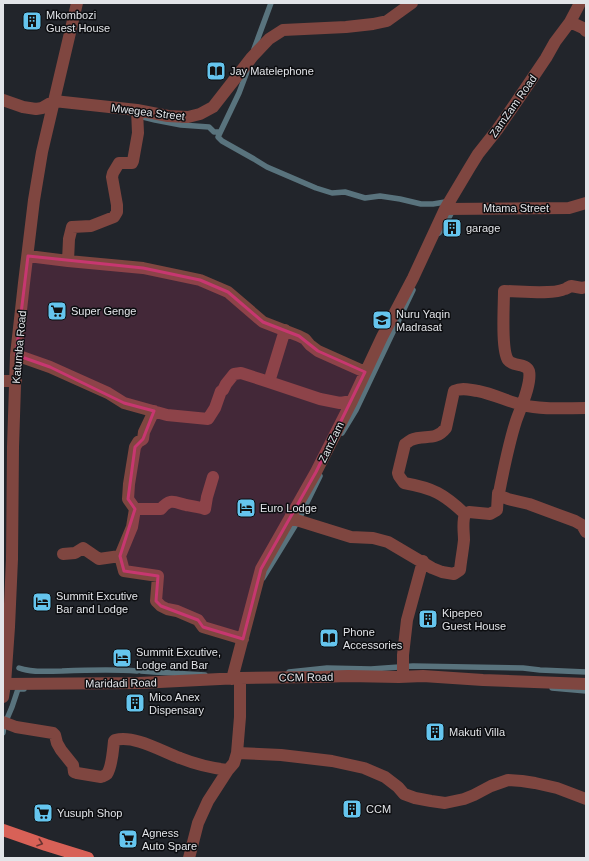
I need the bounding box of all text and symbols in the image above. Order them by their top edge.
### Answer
place label: Mkombozi Guest House [46,9,110,34]
building icon: Mkombozi Guest House [21,10,43,32]
library icon: Jay Matelephone [205,60,227,82]
place label: Jay Matelephone [230,65,314,77]
street label: ZamZam Road [487,73,539,139]
street label: Mwegea Street [111,102,185,122]
street label: Mtama Street [483,202,549,214]
building icon: garage [441,217,463,239]
place label: garage [466,222,500,234]
supermarket icon: Super Genge [46,300,68,322]
place label: Super Genge [71,305,136,317]
place label: Nuru Yaqin Madrasat [396,308,450,333]
school or university icon: Nuru Yaqin Madrasat [371,309,393,331]
street label: Katumba Road [10,310,28,384]
street label: ZamZam [316,420,346,464]
hotel icon: Euro Lodge [235,497,257,519]
place label: Euro Lodge [260,502,317,514]
place label: Summit Excutive Bar and Lodge [56,590,138,615]
hotel icon: Summit Excutive Bar and Lodge [31,591,53,613]
place label: Kipepeo Guest House [442,607,506,632]
building icon: Kipepeo Guest House [417,608,439,630]
place label: Phone Accessories [343,626,403,651]
library icon: Phone Accessories [318,627,340,649]
place label: Summit Excutive, Lodge and Bar [136,646,221,671]
hotel icon: Summit Excutive, Lodge and Bar [111,647,133,669]
street label: CCM Road [279,671,333,683]
street label: Maridadi Road [85,676,157,690]
place label: Mico Anex Dispensary [149,691,205,716]
building icon: Mico Anex Dispensary [124,692,146,714]
building icon: Makuti Villa [424,721,446,743]
place label: Makuti Villa [449,726,506,738]
building icon: CCM [341,798,363,820]
supermarket icon: Yusuph Shop [32,802,54,824]
place label: CCM [366,803,391,815]
place label: Yusuph Shop [57,807,122,819]
place label: Agness Auto Spare [142,827,197,852]
supermarket icon: Agness Auto Spare [117,828,139,850]
one-way arrow [36,839,43,847]

